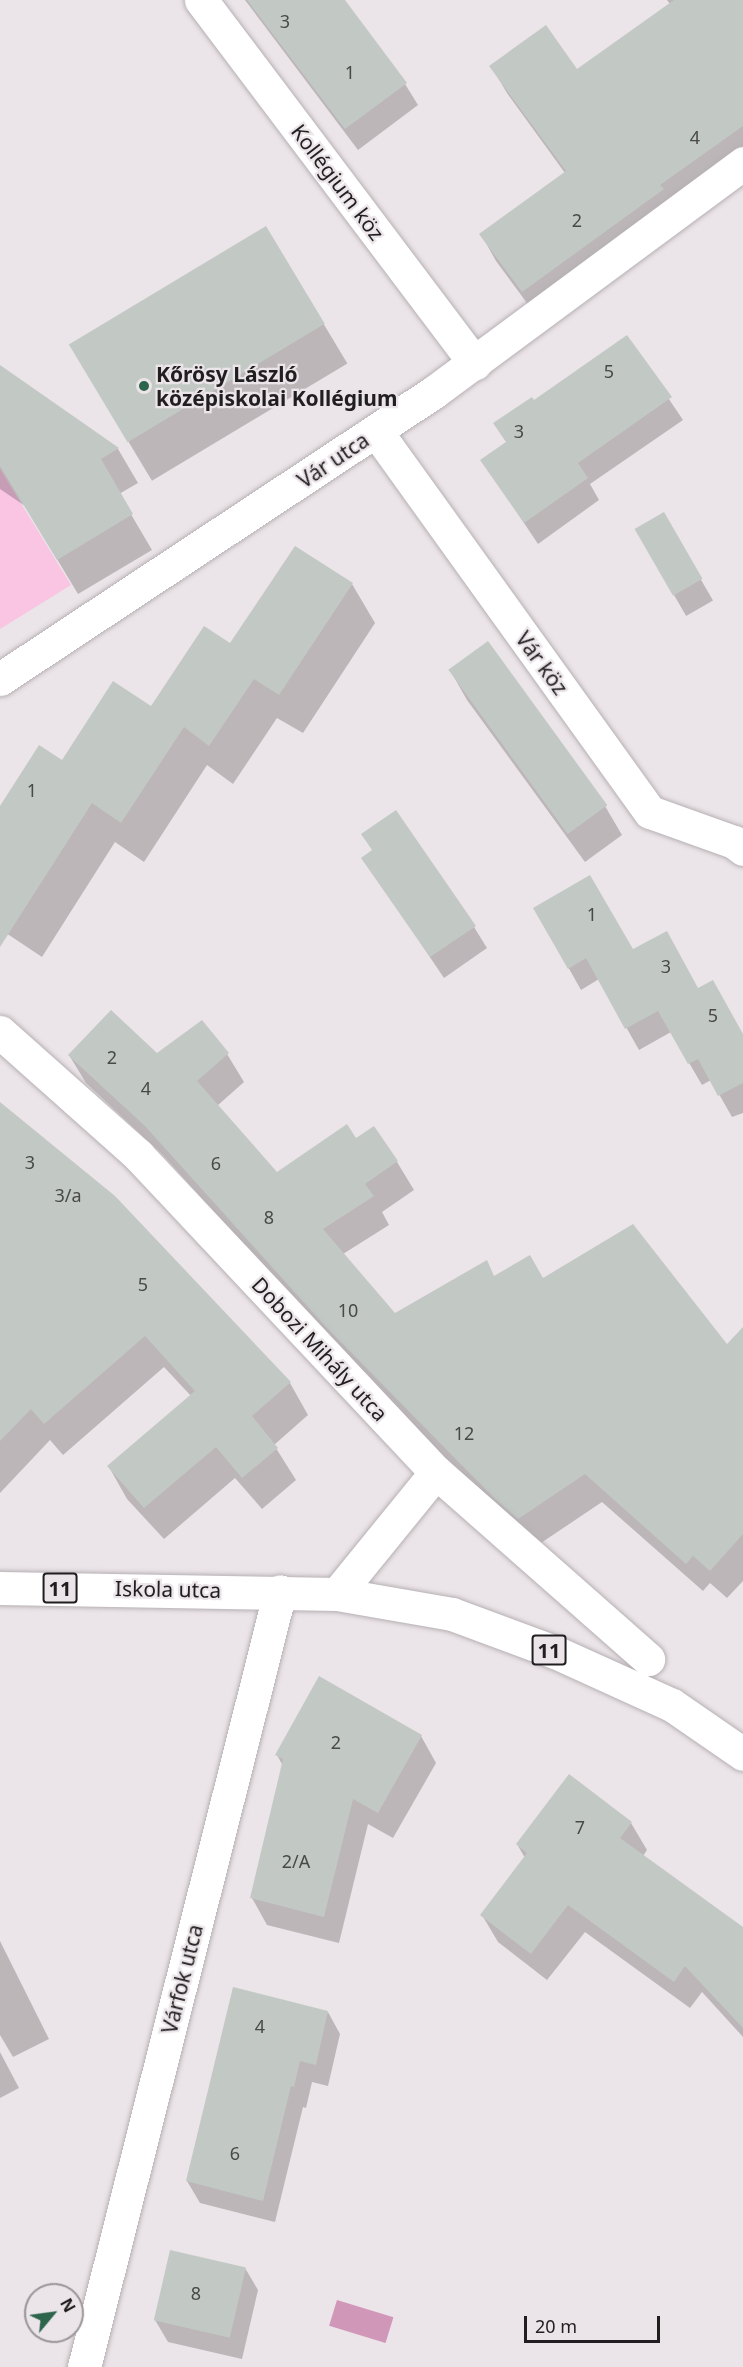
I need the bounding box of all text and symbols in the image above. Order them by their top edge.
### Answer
house number: 3 [280,10,290,32]
house number: 1 [345,61,355,83]
street label: Kollégium köz [286,119,390,245]
house number: 4 [690,126,700,148]
house number: 2 [572,209,582,231]
house number: 5 [604,360,614,382]
place label: Kőrösy László középiskolai Kollégium [156,361,397,411]
marker: Kőrösy László középiskolai Kollégium [137,379,151,393]
house number: 3 [514,420,524,442]
street label: Vár utca [293,427,373,493]
street label: Vár köz [511,627,573,699]
house number: 1 [27,779,37,801]
house number: 1 [587,903,597,925]
house number: 3 [661,955,671,977]
house number: 5 [708,1004,718,1026]
house number: 2 [107,1046,117,1068]
house number: 4 [141,1077,151,1099]
house number: 3 [25,1151,35,1173]
house number: 6 [211,1152,221,1174]
house number: 3/a [54,1184,82,1206]
house number: 8 [264,1206,274,1228]
street label: Dobozi Mihály utca [247,1272,393,1426]
house number: 5 [138,1273,148,1295]
house number: 10 [338,1299,358,1321]
house number: 12 [454,1422,474,1444]
road number: 11 [42,1571,78,1605]
street label: Iskola utca [115,1575,221,1603]
road number: 11 [531,1633,567,1667]
house number: 2 [331,1731,341,1753]
house number: 7 [575,1816,585,1838]
house number: 2/A [282,1850,310,1872]
street label: Várfok utca [156,1922,208,2036]
house number: 4 [255,2015,265,2037]
house number: 6 [230,2142,240,2164]
house number: 8 [191,2282,201,2304]
north arrow [24,2283,84,2343]
text: N [55,2294,81,2316]
scale bar [527,2304,664,2342]
text: 20 m [535,2314,577,2338]

